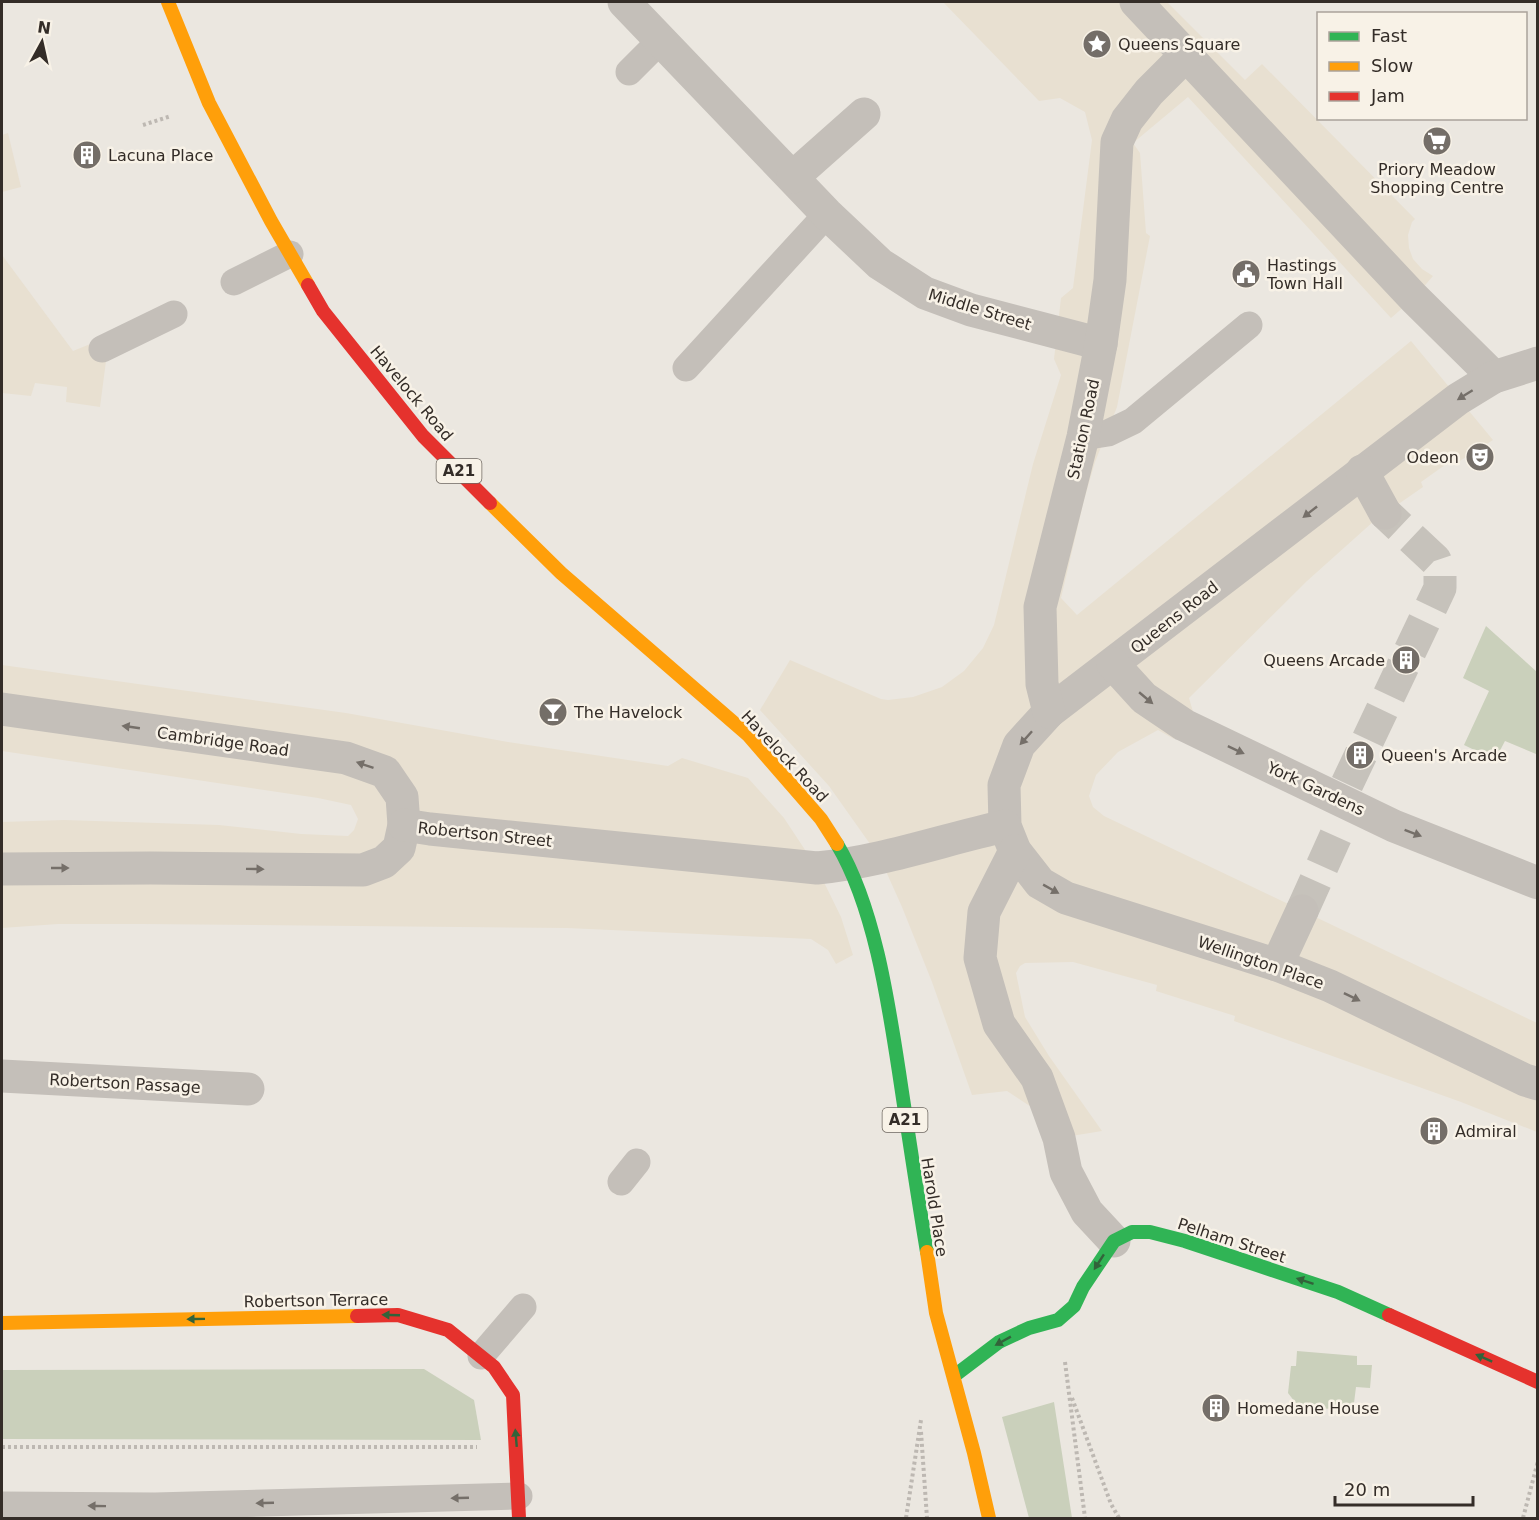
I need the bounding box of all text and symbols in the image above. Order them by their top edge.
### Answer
north arrow [12,12,72,72]
legend [1317,12,1527,120]
text: N [36,17,52,38]
text: Fast [1371,25,1407,46]
place icon: Queens Square [1081,28,1113,60]
place label: Queens Square [1118,35,1240,54]
text: Slow [1371,55,1413,76]
text: Jam [1370,85,1405,106]
supermarket icon: Priory Meadow Shopping Centre [1421,125,1453,157]
building icon: Lacuna Place [71,139,103,171]
place label: Lacuna Place [108,146,213,165]
place label: Priory Meadow Shopping Centre [1370,160,1504,197]
place label: Hastings Town Hall [1266,256,1343,293]
public building icon: Hastings Town Hall [1230,258,1262,290]
street label: Middle Street [926,285,1034,334]
street label: Havelock Road [366,342,457,445]
street label: Station Road [1064,377,1103,481]
one-way arrow [1457,389,1473,400]
theatre icon: Odeon [1464,441,1496,473]
place label: Odeon [1406,448,1459,467]
road number: A21 [436,459,482,483]
one-way arrow [1302,506,1317,518]
street label: Queens Road [1127,577,1222,658]
building icon: Queens Arcade [1390,644,1422,676]
place label: Queens Arcade [1263,651,1385,670]
one-way arrow [1138,691,1153,704]
bar icon: The Havelock [537,696,569,728]
place label: The Havelock [573,703,683,722]
street label: Havelock Road [737,706,832,806]
one-way arrow [121,723,140,732]
street label: Cambridge Road [156,723,290,760]
one-way arrow [1019,730,1033,745]
building icon: Queen's Arcade [1344,739,1376,771]
one-way arrow [1228,746,1245,755]
place label: Queen's Arcade [1381,746,1507,765]
street label: York Gardens [1263,757,1368,819]
one-way arrow [356,760,374,769]
street label: Robertson Street [417,818,553,851]
one-way arrow [1404,829,1422,838]
one-way arrow [50,863,69,873]
one-way arrow [245,864,264,874]
one-way arrow [1042,884,1059,894]
street label: Wellington Place [1195,932,1326,993]
one-way arrow [1344,992,1361,1001]
street label: Robertson Passage [49,1070,201,1097]
road number: A21 [882,1108,928,1132]
building icon: Admiral [1418,1115,1450,1147]
place label: Admiral [1455,1122,1517,1141]
street label: Harold Place [917,1156,952,1258]
street label: Pelham Street [1175,1214,1288,1267]
one-way arrow [1094,1254,1105,1270]
one-way arrow [1296,1276,1314,1286]
street label: Robertson Terrace [244,1290,388,1311]
one-way arrow [381,1311,400,1320]
one-way arrow [186,1314,205,1324]
one-way arrow [994,1336,1011,1346]
one-way arrow [1476,1353,1493,1362]
building icon: Homedane House [1200,1392,1232,1424]
place label: Homedane House [1237,1399,1379,1418]
one-way arrow [511,1428,521,1447]
scale bar [1335,1469,1473,1507]
text: 20 m [1344,1479,1390,1500]
one-way arrow [451,1493,470,1503]
one-way arrow [256,1499,275,1508]
one-way arrow [87,1501,106,1511]

